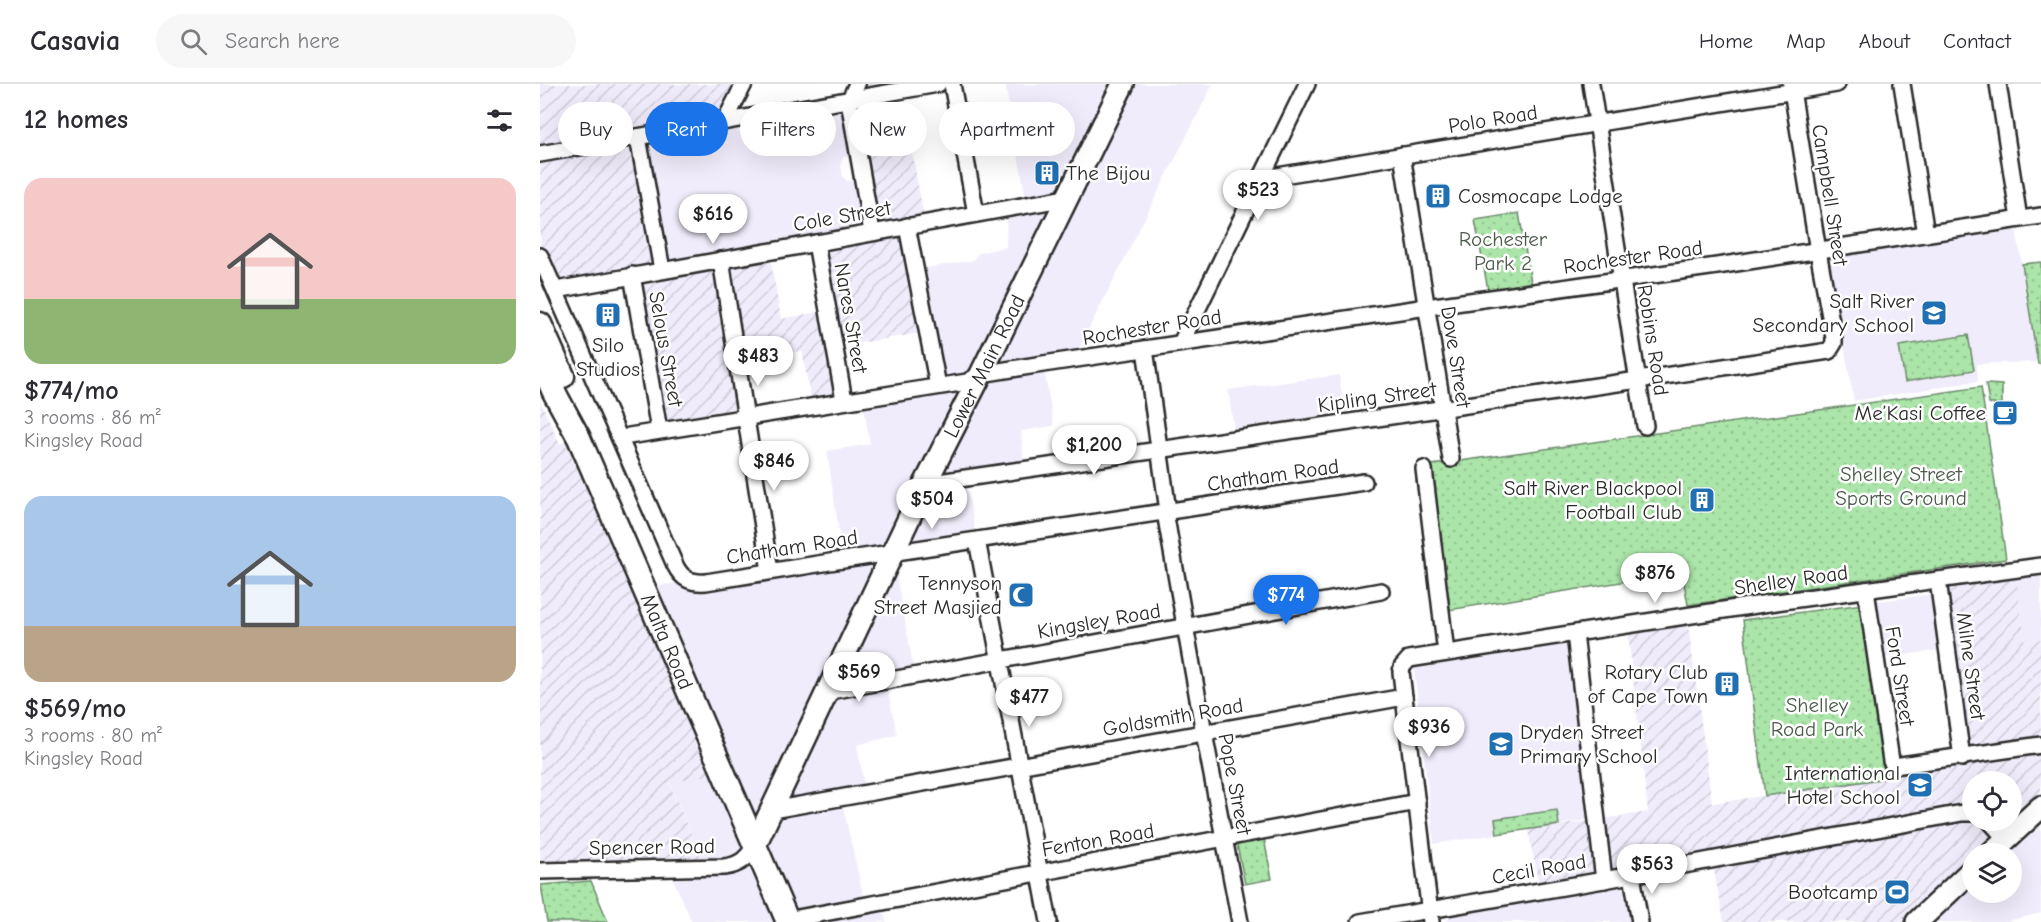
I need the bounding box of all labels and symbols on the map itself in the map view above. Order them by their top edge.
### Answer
street label: Polo Road [1447,100,1539,138]
street label: Campbell Street [1807,123,1853,268]
building icon: The Bijou [1032,158,1062,188]
place label: The Bijou [1066,161,1150,185]
pin: $523 [1222,170,1294,221]
building icon: Cosmocape Lodge [1423,181,1453,211]
place label: Cosmocape Lodge [1458,184,1623,208]
pin: $616 [677,194,749,245]
street label: Cole Street [791,195,894,236]
park label: Rochester Park 2 [1459,227,1548,275]
street label: Rochester Road [1562,235,1704,279]
street label: Nares Street [830,261,873,376]
street label: Robins Road [1632,283,1674,397]
street label: Selous Street [644,289,688,410]
place label: Salt River Secondary School [1753,289,1915,337]
street label: Lower Main Road [939,291,1030,442]
school or university icon: Salt River Secondary School [1919,298,1949,328]
building icon: Silo Studios [593,300,623,330]
street label: Rochester Road [1081,304,1223,350]
street label: Dove Street [1436,304,1476,411]
place label: Silo Studios [576,333,640,381]
pin: $483 [722,336,794,387]
street label: Kipling Street [1316,377,1439,417]
cafe icon: Me’Kasi Coffee [1990,398,2020,428]
place label: Me’Kasi Coffee [1855,401,1986,425]
pin: $1,200 [1045,425,1143,476]
pin: $846 [738,441,810,492]
street label: Chatham Road [1206,454,1340,496]
park label: Shelley Street Sports Ground [1835,462,1967,510]
place label: Salt River Blackpool Football Club [1504,476,1682,524]
pin: $504 [896,479,968,530]
building icon: Salt River Blackpool Football Club [1687,485,1717,515]
street label: Chatham Road [725,525,859,569]
pin: $876 [1619,553,1691,604]
street label: Shelley Road [1732,560,1850,600]
place label: Tennyson Street Masjied [874,571,1002,619]
pin: $774 [1250,575,1322,626]
mosque icon: Tennyson Street Masjied [1006,580,1036,610]
street label: Malta Road [636,590,698,693]
street label: Kingsley Road [1035,598,1163,644]
street label: Milne Street [1952,611,1991,722]
street label: Ford Street [1880,625,1920,728]
pin: $569 [823,652,895,703]
place label: Rotary Club of Cape Town [1588,660,1708,708]
building icon: Rotary Club of Cape Town [1712,669,1742,699]
pin: $477 [993,677,1065,728]
street label: Goldsmith Road [1101,693,1245,741]
park label: Shelley Road Park [1771,693,1863,741]
pin: $936 [1393,707,1465,758]
place label: Dryden Street Primary School [1520,720,1658,768]
school or university icon: Dryden Street Primary School [1486,729,1516,759]
street label: Pope Street [1213,731,1257,838]
place label: International Hotel School [1785,761,1900,809]
school or university icon: International Hotel School [1905,770,1935,800]
street label: Fenton Road [1040,818,1156,862]
street label: Spencer Road [589,834,715,860]
pin: $563 [1616,844,1688,895]
street label: Cecil Road [1490,849,1588,889]
sports icon: Bootcamp [1882,877,1912,907]
place label: Bootcamp [1788,880,1878,904]

